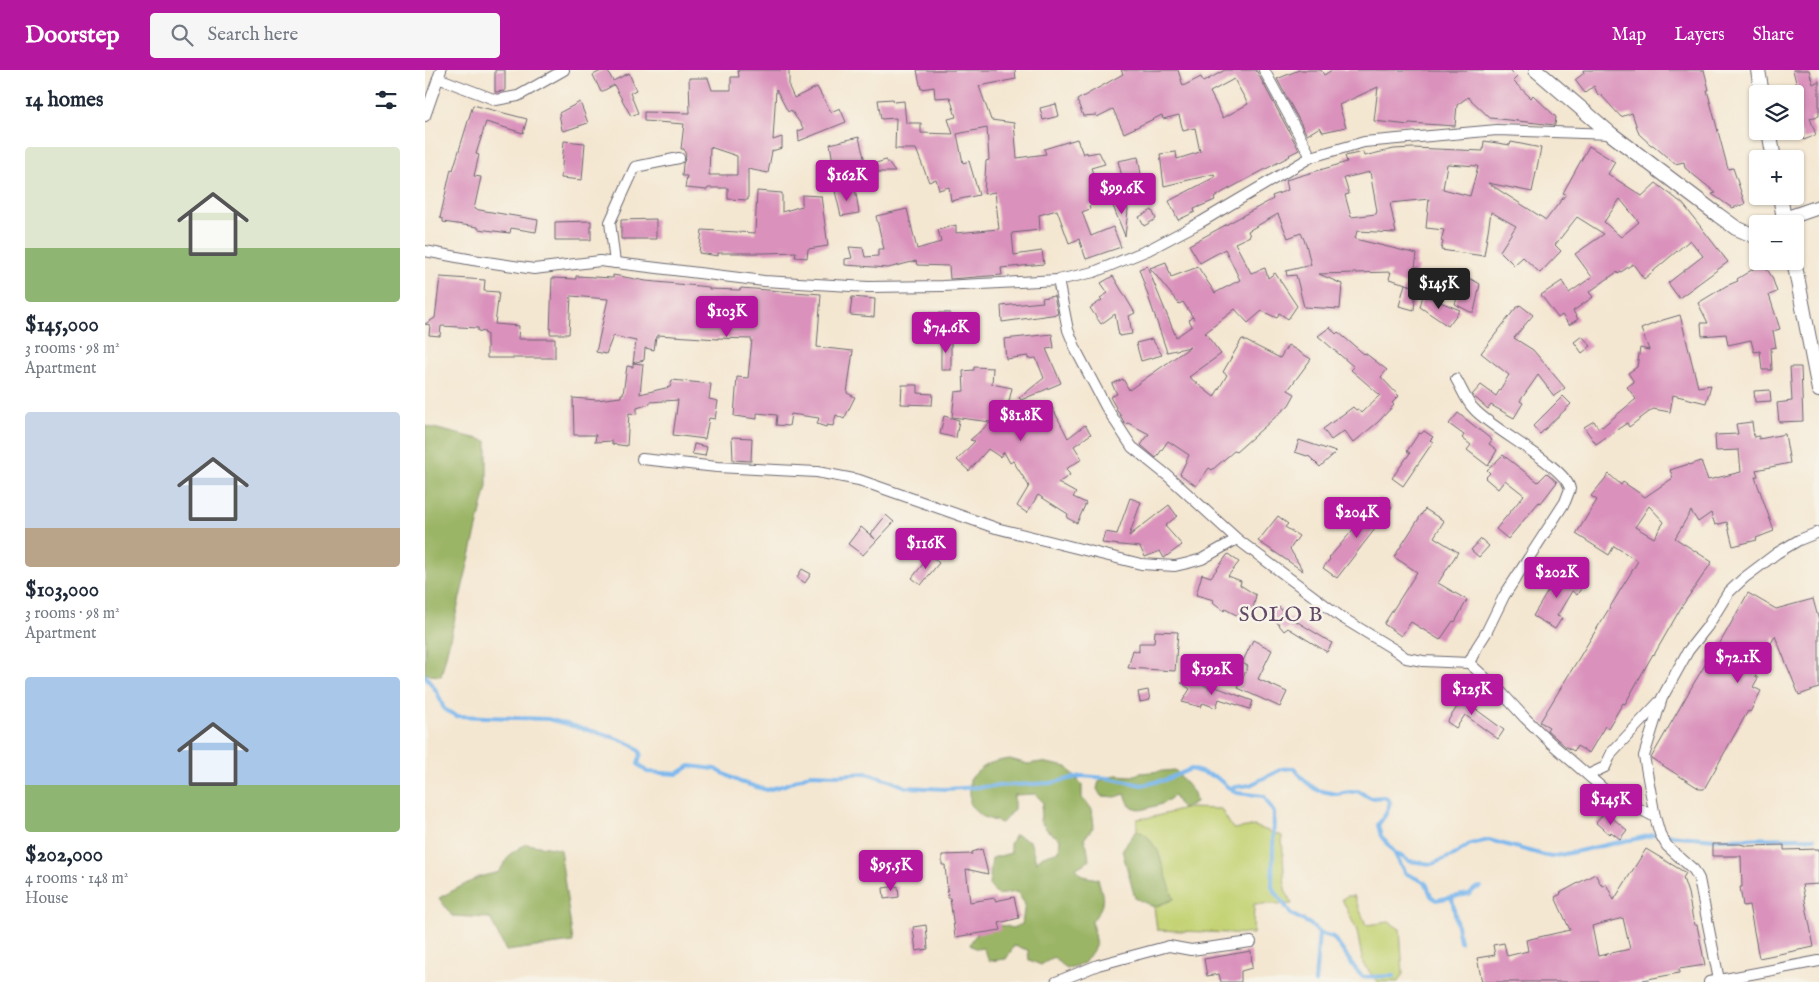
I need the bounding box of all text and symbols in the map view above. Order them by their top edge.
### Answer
search box [150,13,500,58]
text: Doorstep [25,20,120,51]
icon: search [168,21,196,49]
text: Search here [208,23,298,47]
text: Map [1612,24,1646,47]
text: Layers [1674,24,1725,47]
text: Share [1753,24,1794,47]
map controls [1749,85,1804,270]
button: layers [1749,85,1804,140]
icon: filters [372,86,400,114]
text: 14 homes [25,87,103,114]
button: + [1749,150,1804,205]
pin: $162K [812,160,882,202]
text: $162K [827,166,867,186]
pin: $99.6K [1081,172,1163,215]
icon: home [168,179,258,269]
text: $99.6K [1100,179,1144,199]
button: − [1749,215,1804,270]
pin: $145K [1404,268,1474,310]
text: $145K [1419,274,1459,294]
pin: $103K [692,296,762,338]
text: $103K [707,302,747,322]
text: $145,000 [25,312,99,339]
pin: $74.6K [905,312,987,354]
text: $74.6K [923,318,969,338]
text: 3 rooms · 98 m² [25,339,120,359]
text: Apartment [25,359,96,379]
pin: $81.8K [980,400,1062,442]
text: $81.8K [1000,406,1042,426]
icon: home [168,444,258,534]
pin: $204K [1322,496,1392,539]
text: $204K [1335,503,1379,523]
pin: $116K [891,528,961,570]
text: $116K [906,534,946,554]
pin: $202K [1522,556,1592,599]
text: $202K [1535,563,1579,583]
text: $103,000 [25,577,99,604]
district label: SOLO B [1239,602,1323,629]
text: 3 rooms · 98 m² [25,604,120,624]
text: Apartment [25,624,96,644]
pin: $72.1K [1697,642,1779,684]
text: $72.1K [1716,648,1760,668]
pin: $192K [1177,654,1247,696]
text: $192K [1192,660,1232,680]
pin: $125K [1437,674,1507,716]
text: $125K [1452,680,1492,700]
icon: home [168,709,258,799]
pin: $145K [1576,784,1646,826]
text: $145K [1591,790,1631,810]
text: $202,000 [25,842,103,869]
pin: $95.5K [850,850,932,892]
text: $95.5K [870,856,912,876]
text: 4 rooms · 148 m² [25,869,128,889]
text: House [25,889,68,909]

